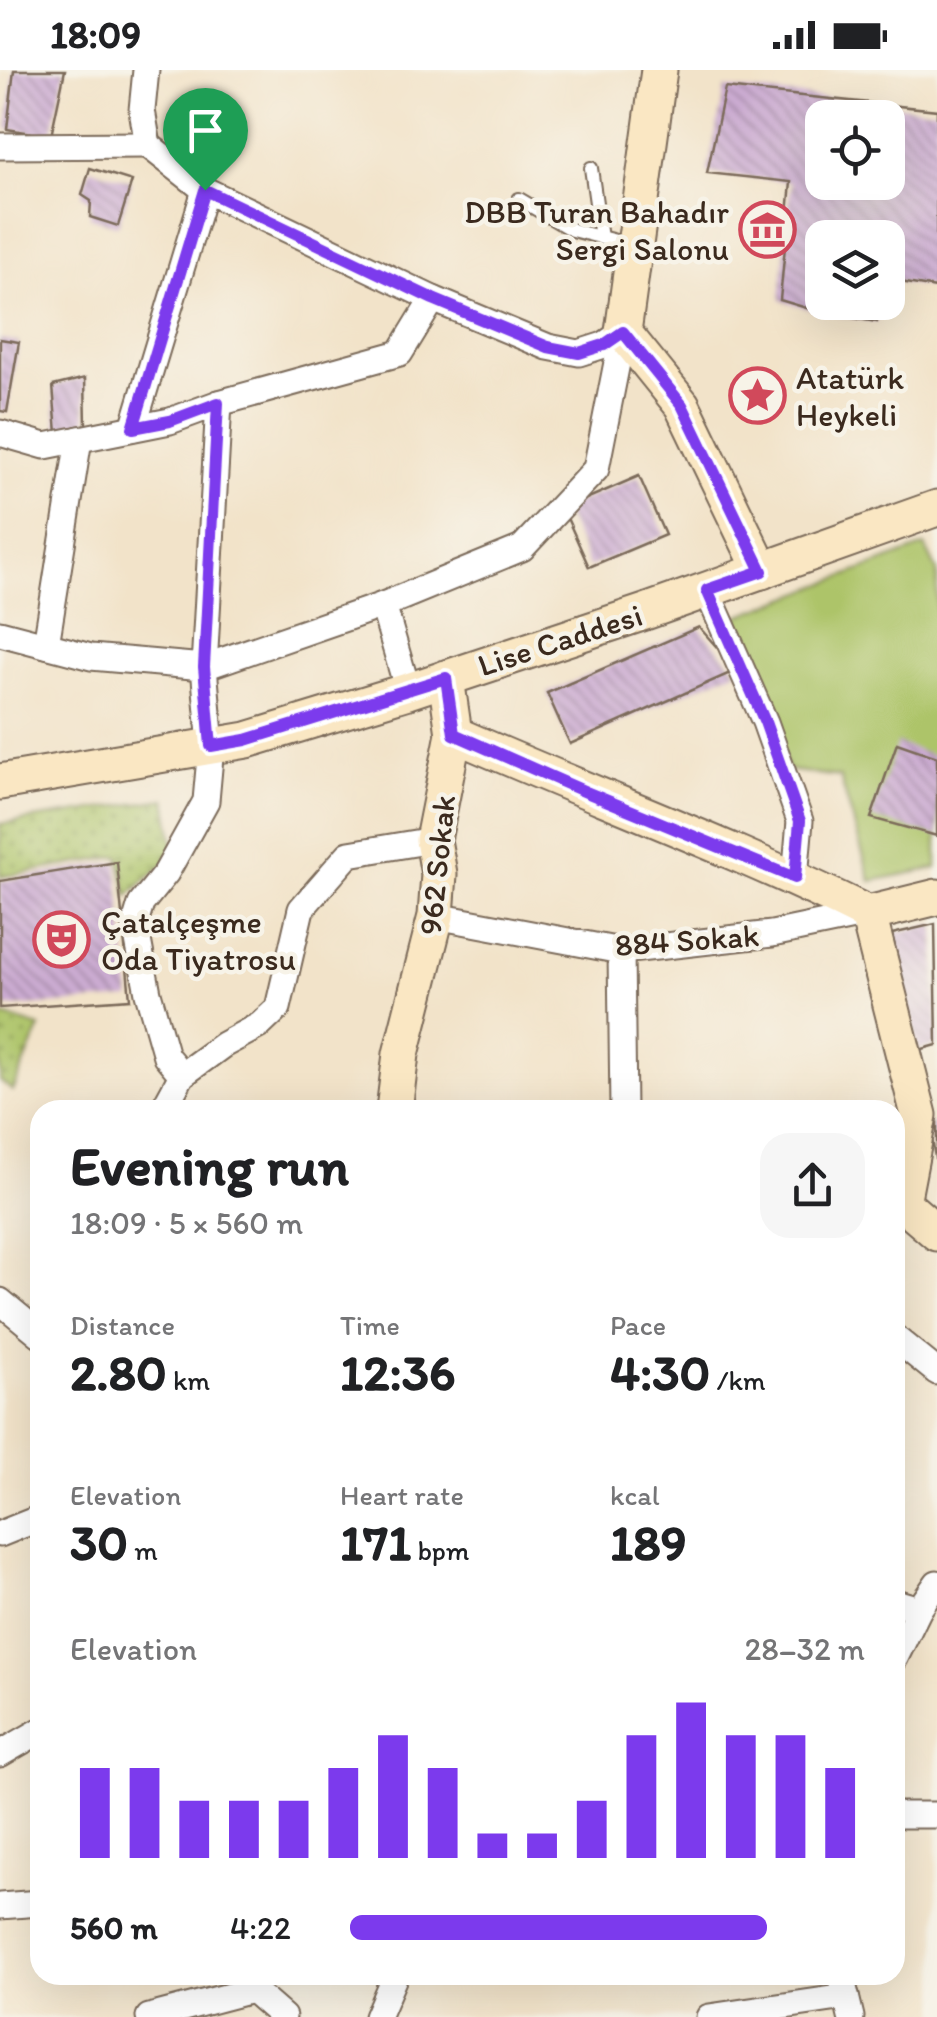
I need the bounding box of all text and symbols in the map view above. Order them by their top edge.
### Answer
text: 18:09 [50,12,141,58]
pin [163,88,248,191]
map controls [805,100,905,320]
button: locate [805,100,905,200]
icon: arrive [178,103,233,158]
place label: DBB Turan Bahadır Sergi Salonu [464,193,729,268]
museum icon: DBB Turan Bahadır Sergi Salonu [738,200,798,260]
button: layers [805,220,905,320]
place label: Atatürk Heykeli [796,359,905,434]
place icon: Atatürk Heykeli [727,366,787,426]
street label: Lise Caddesi [473,596,647,684]
street label: 962 Sokak [411,793,463,937]
place label: Çatalçeşme Oda Tiyatrosu [101,903,296,978]
theatre icon: Çatalçeşme Oda Tiyatrosu [32,910,92,970]
street label: 884 Sokak [614,916,760,964]
text: Evening run [70,1133,349,1199]
button: share [760,1133,865,1238]
text: 18:09 · 5 × 560 m [70,1204,303,1242]
text: Distance [70,1308,175,1342]
text: Time [340,1308,400,1342]
text: Pace [610,1308,666,1342]
text: 2.80 [70,1342,167,1403]
text: 12:36 [340,1342,455,1403]
text: 4:30 [610,1342,710,1403]
text: km [167,1363,210,1397]
text: /km [710,1363,765,1397]
text: Elevation [70,1478,181,1512]
text: Heart rate [340,1478,464,1512]
text: kcal [610,1478,660,1512]
text: 30 [70,1512,128,1573]
text: 171 [340,1512,411,1573]
text: 189 [610,1512,687,1573]
text: m [128,1533,158,1567]
text: bpm [411,1533,469,1567]
text: Elevation [70,1630,197,1668]
text: 28–32 m [744,1630,865,1668]
text: 560 m [70,1909,158,1947]
text: 4:22 [230,1909,291,1947]

